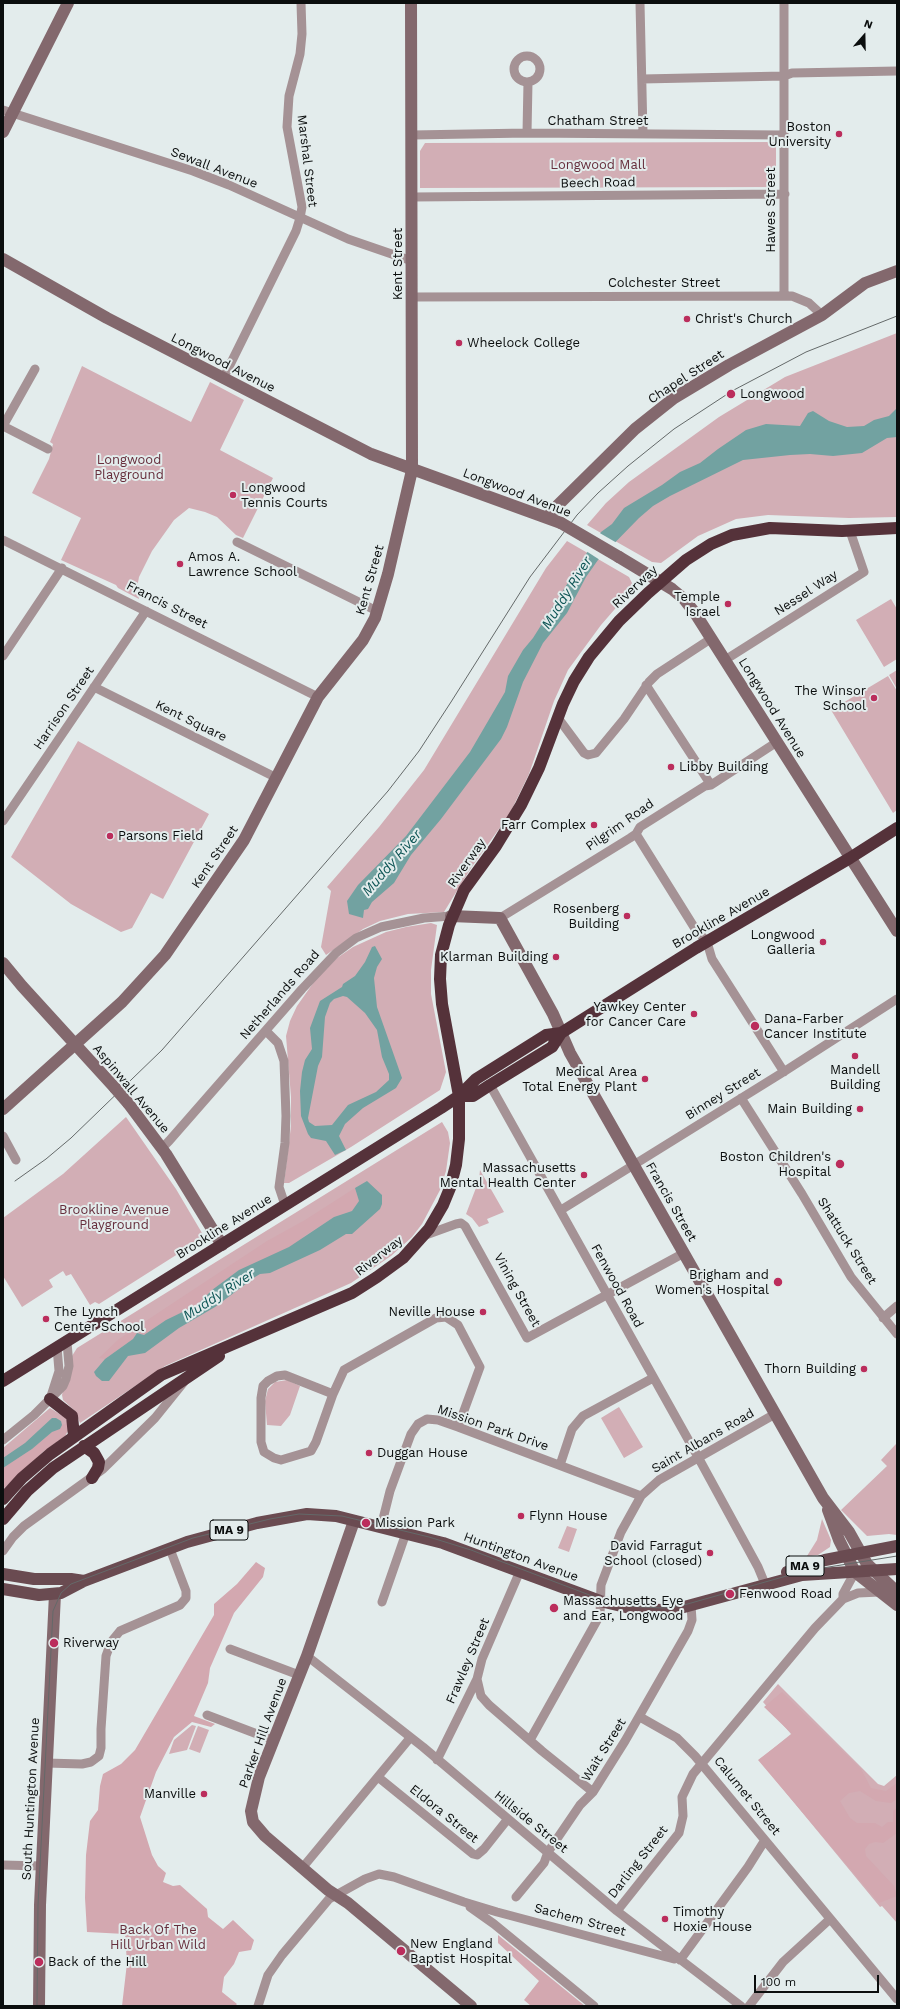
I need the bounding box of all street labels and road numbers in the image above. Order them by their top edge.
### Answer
street label: Chatham Street [548,113,648,129]
street label: Marshal Street [294,114,320,208]
street label: Sewall Avenue [168,144,260,192]
street label: Hawes Street [763,167,779,253]
street label: Beech Road [560,175,636,191]
street label: Kent Street [390,228,406,300]
street label: Colchester Street [608,275,720,291]
street label: Longwood Avenue [168,330,278,396]
street label: Chapel Street [645,347,727,407]
street label: Longwood Avenue [461,465,573,521]
street label: Kent Street [353,543,387,617]
street label: Riverway [609,562,661,612]
street label: Nessel Way [771,567,841,619]
street label: Francis Street [124,578,210,632]
street label: Longwood Avenue [735,655,809,761]
street label: Harrison Street [30,663,98,753]
street label: Kent Square [153,697,229,745]
street label: Pilgrim Road [583,796,657,854]
street label: Kent Street [188,823,242,891]
street label: Riverway [445,836,489,890]
street label: Brookline Avenue [669,884,773,952]
street label: Netherlands Road [237,947,323,1043]
street label: Aspinwall Avenue [89,1041,173,1137]
street label: Binney Street [683,1065,763,1123]
street label: Francis Street [642,1160,700,1244]
street label: Brookline Avenue [173,1191,275,1263]
street label: Shattuck Street [814,1195,880,1287]
street label: Riverway [352,1233,406,1279]
street label: Fenwood Road [588,1241,646,1331]
street label: Vining Street [490,1250,544,1330]
street label: Mission Park Drive [435,1402,551,1454]
street label: Saint Albans Road [649,1405,757,1477]
road number: MA 9 [210,1520,248,1540]
street label: Huntington Avenue [461,1529,581,1585]
road number: MA 9 [786,1556,824,1576]
street label: Frawley Street [443,1616,493,1706]
street label: Parker Hill Avenue [236,1676,290,1790]
street label: Wait Street [578,1715,630,1785]
street label: South Huntington Avenue [19,1717,43,1881]
street label: Calumet Street [710,1753,784,1839]
street label: Eldora Street [406,1781,482,1847]
street label: Hillside Street [491,1787,571,1857]
street label: Darling Street [605,1823,671,1901]
street label: Sachem Street [532,1900,628,1940]

